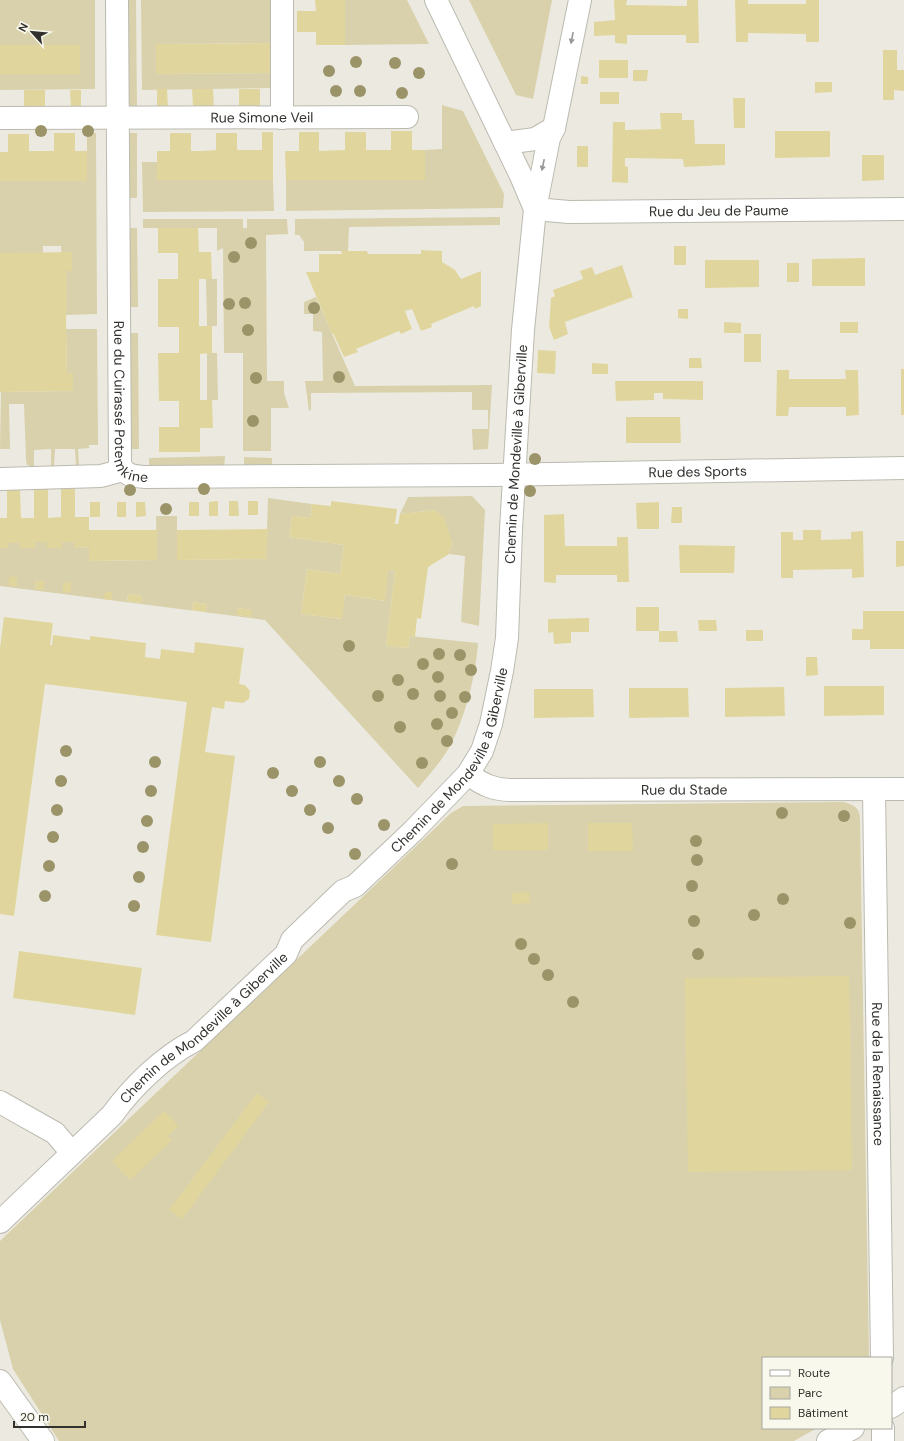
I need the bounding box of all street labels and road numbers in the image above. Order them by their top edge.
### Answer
street label: Rue Simone Veil [210,108,314,126]
street label: Rue du Jeu de Paume [649,201,789,220]
street label: Rue du Cuirassé Potemkine [110,321,149,486]
street label: Chemin de Mondeville à Giberville [501,344,531,564]
street label: Rue des Sports [648,462,747,481]
street label: Chemin de Mondeville à Giberville [387,666,512,857]
street label: Rue du Stade [641,780,728,799]
street label: Chemin de Mondeville à Giberville [116,948,291,1107]
street label: Rue de la Renaissance [868,1002,888,1146]

